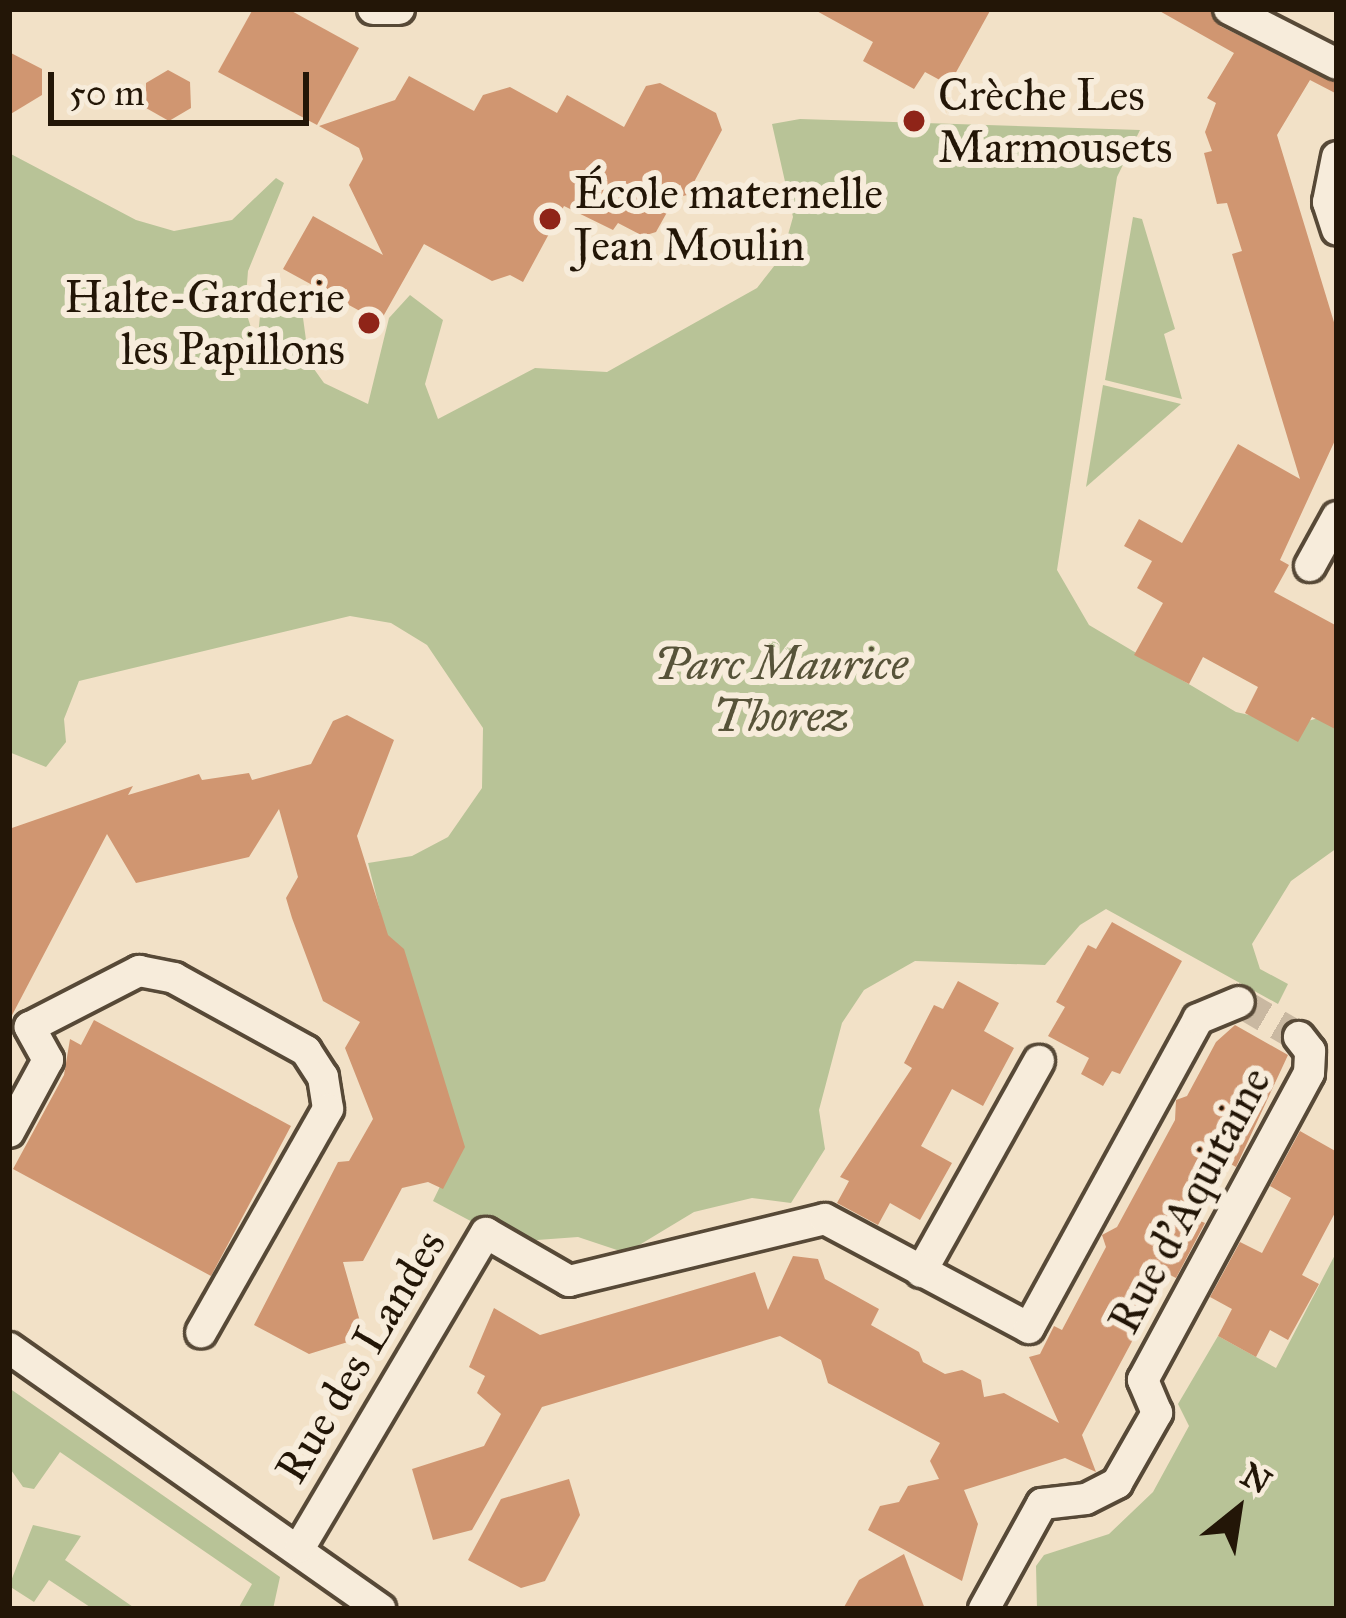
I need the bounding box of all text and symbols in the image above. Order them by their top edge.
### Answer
scale bar [54,48,315,122]
place label: Crèche Les Marmousets [938,68,1172,174]
text: 50 m [69,71,145,115]
marker: Crèche Les Marmousets [901,108,927,134]
place label: École maternelle Jean Moulin [574,166,883,272]
marker: École maternelle Jean Moulin [537,206,563,232]
place label: Halte-Garderie les Papillons [64,270,345,376]
marker: Halte-Garderie les Papillons [356,310,382,336]
park label: Parc Maurice Thorez [654,637,908,743]
street label: Rue d'Aquitaine [1096,1058,1282,1342]
street label: Rue des Landes [263,1220,457,1492]
north arrow [1178,1450,1298,1570]
text: N [1234,1455,1278,1503]

